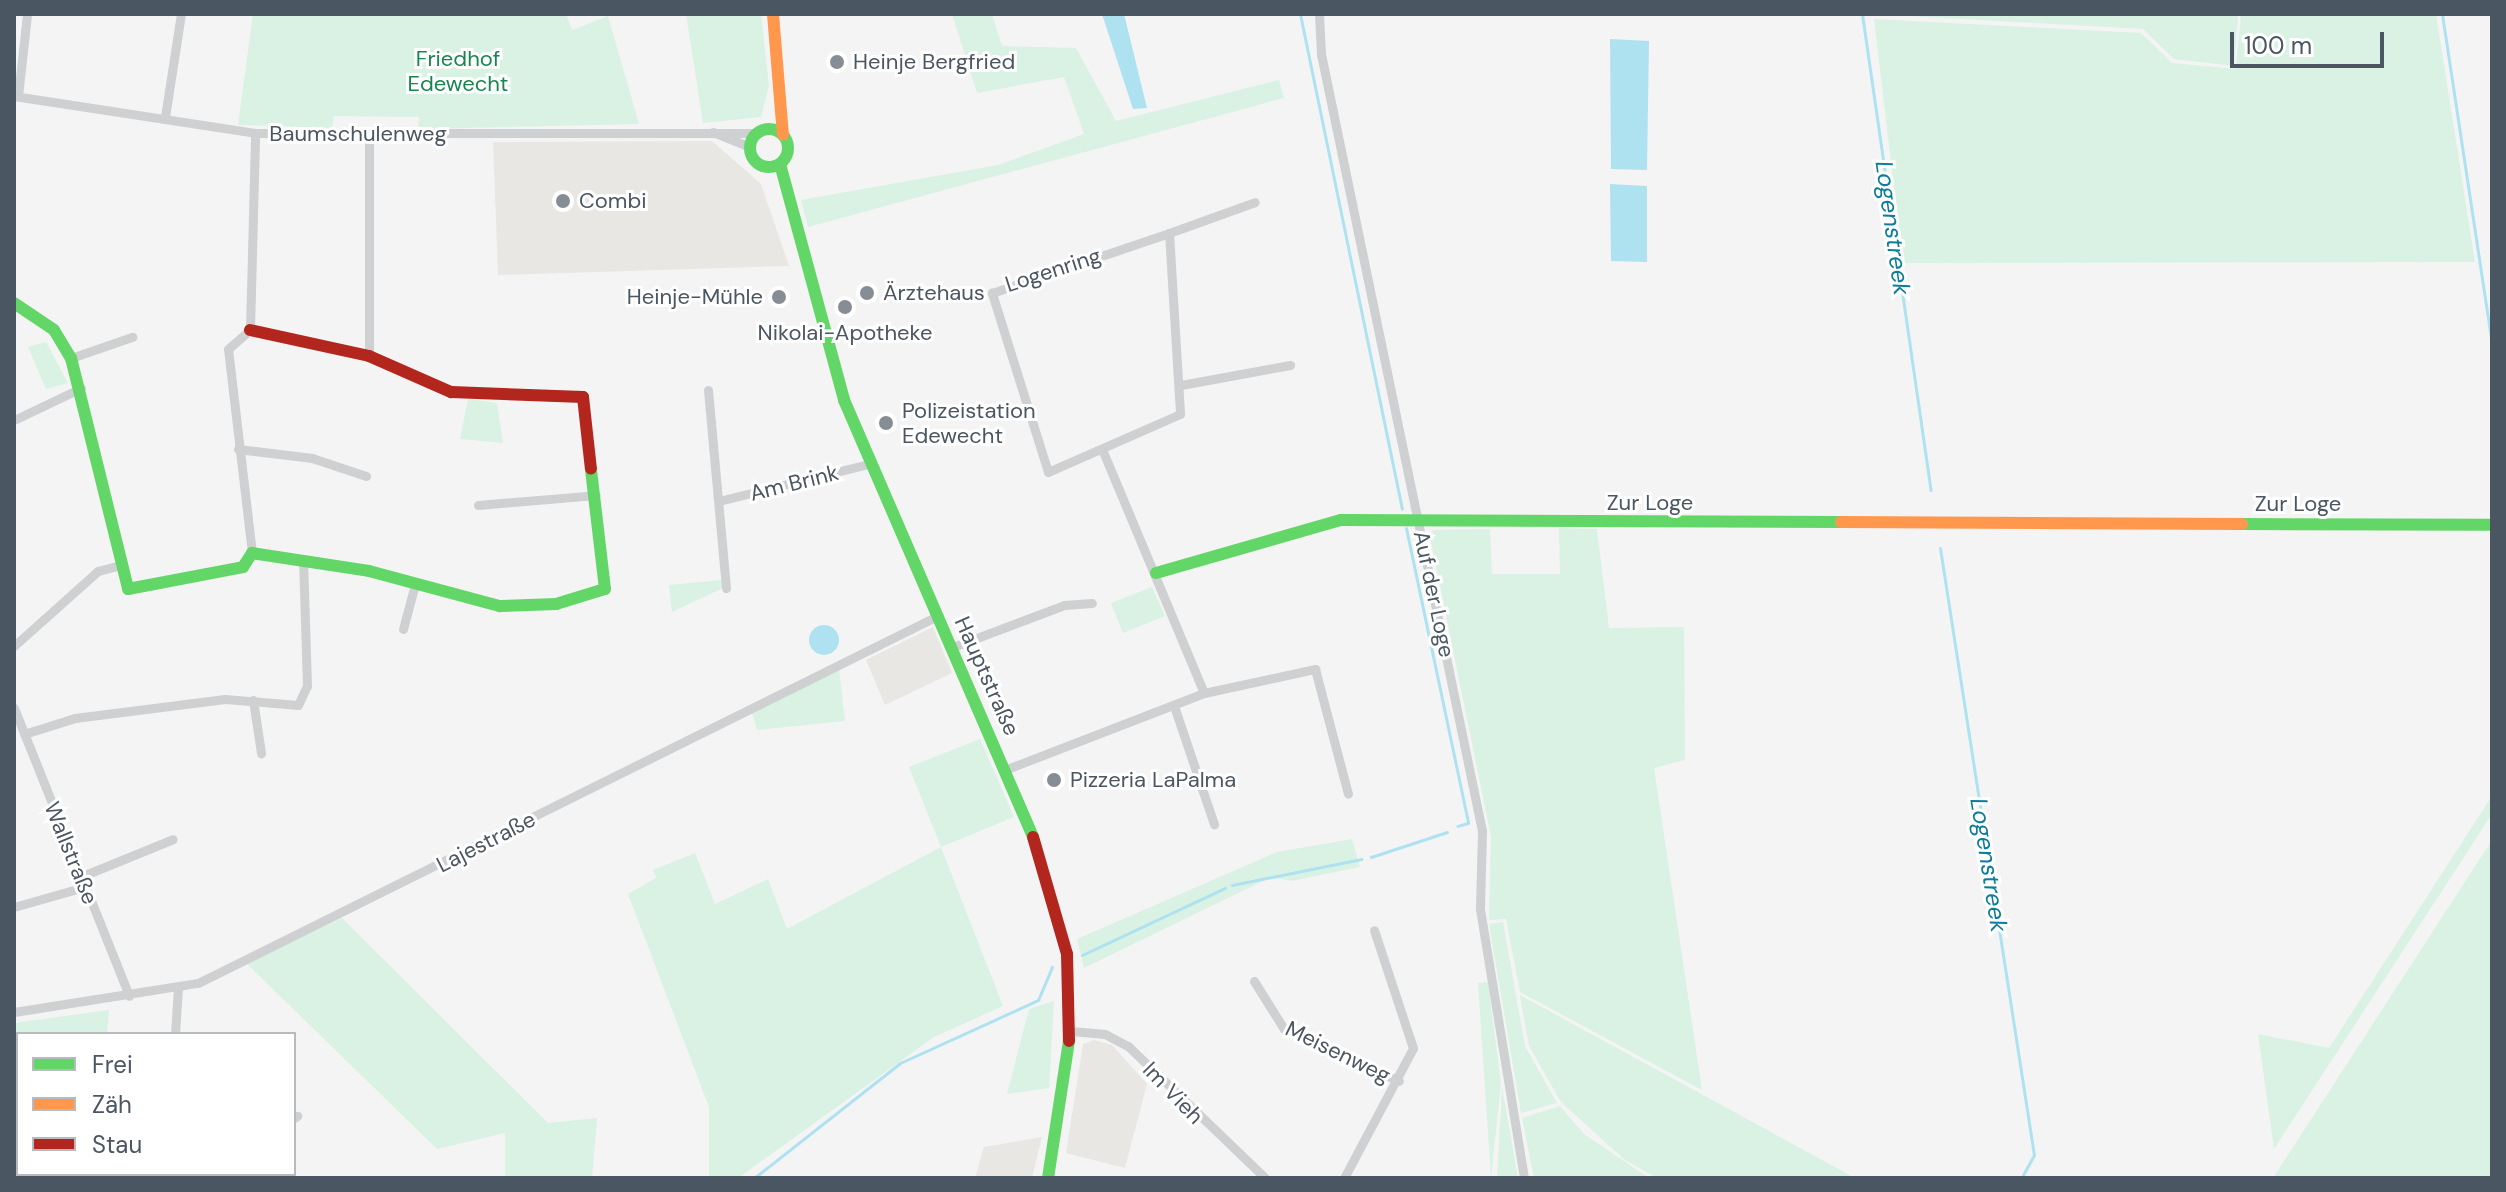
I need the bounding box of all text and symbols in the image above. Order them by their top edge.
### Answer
scale bar [2234,16,2388,66]
text: 100 m [2244,30,2312,61]
park label: Friedhof Edewecht [407,45,509,96]
place label: Heinje Bergfried [853,49,1015,75]
marker: Heinje Bergfried [828,53,846,71]
street label: Baumschulenweg [269,121,447,147]
water label: Logenstreek [1869,159,1917,297]
place label: Combi [579,188,646,214]
marker: Combi [554,192,572,210]
street label: Logenring [1002,242,1104,298]
place label: Ärztehaus [883,280,985,306]
place label: Heinje-Mühle [627,284,763,310]
marker: Ärztehaus [858,284,876,302]
marker: Heinje-Mühle [770,288,788,306]
marker: Nikolai-Apotheke [836,298,854,316]
place label: Nikolai-Apotheke [758,320,932,346]
place label: Polizeistation Edewecht [902,397,1036,448]
marker: Polizeistation Edewecht [877,414,895,432]
street label: Am Brink [747,459,841,507]
street label: Zur Loge [1607,490,1693,516]
street label: Zur Loge [2255,491,2341,517]
street label: Auf der Loge [1408,528,1460,660]
street label: Hauptstraße [949,612,1025,740]
place label: Pizzeria LaPalma [1070,767,1236,793]
marker: Pizzeria LaPalma [1045,771,1063,789]
water label: Logenstreek [1964,796,2014,934]
street label: Wallstraße [39,798,103,908]
street label: Lajestraße [432,806,540,878]
street label: Meisenweg [1281,1015,1395,1089]
legend [16,1032,296,1176]
text: Frei [92,1049,133,1080]
street label: Im Vieh [1137,1057,1209,1129]
text: Zäh [92,1089,132,1120]
text: Stau [92,1129,142,1160]

